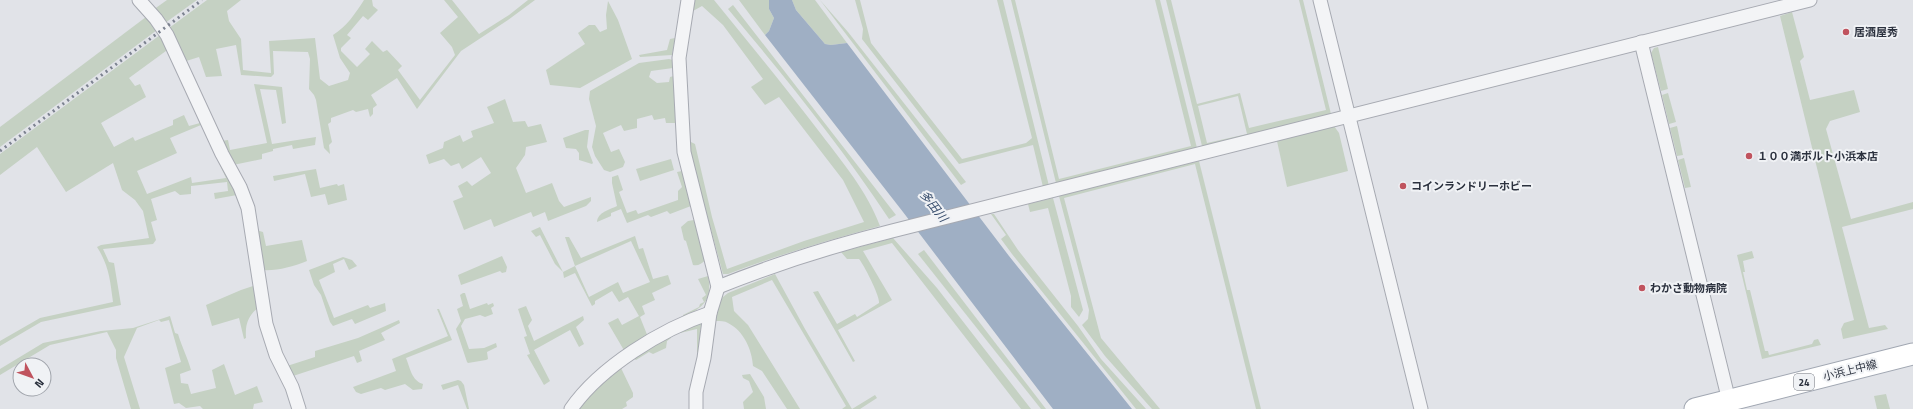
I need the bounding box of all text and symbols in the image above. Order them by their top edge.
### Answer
place label: 居酒屋秀 [1854,24,1898,40]
marker: 居酒屋秀 [1841,27,1851,37]
place label: １００満ボルト小浜本店 [1757,148,1878,164]
marker: １００満ボルト小浜本店 [1744,151,1754,161]
place label: コインランドリーホビー [1411,178,1532,194]
marker: コインランドリーホビー [1398,181,1408,191]
water label: 多田川 [915,186,954,228]
place label: わかさ動物病院 [1650,280,1727,296]
marker: わかさ動物病院 [1637,283,1647,293]
street label: 小浜上中線 [1821,356,1879,384]
north arrow [12,357,52,397]
road number: 24 [1794,374,1814,390]
text: N [31,375,48,392]

